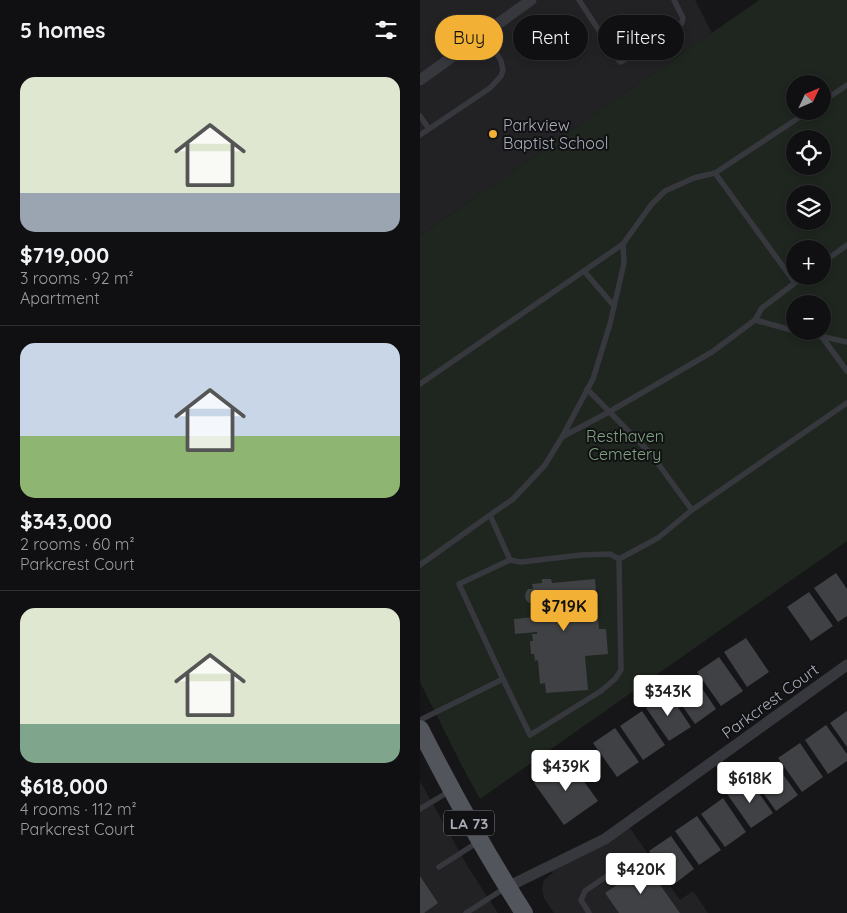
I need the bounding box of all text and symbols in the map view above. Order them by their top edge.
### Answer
chip: Buy [435,15,503,60]
chip: Rent [513,15,588,60]
chip: Filters [598,15,684,60]
icon: filters [372,16,400,44]
text: 5 homes [20,17,105,43]
north arrow [786,75,831,120]
map controls [786,75,831,340]
icon: home [165,110,255,200]
place label: Parkview Baptist School [503,115,608,153]
marker: Parkview Baptist School [487,128,499,140]
button: locate [786,130,831,175]
button: layers [786,185,831,230]
button: + [786,240,831,285]
text: $719,000 [20,242,109,268]
text: 3 rooms · 92 m² [20,268,134,288]
text: Apartment [20,288,100,308]
button: − [786,295,831,340]
icon: home [165,375,255,465]
park label: Resthaven Cemetery [586,426,664,464]
text: $343,000 [20,508,112,534]
text: 2 rooms · 60 m² [20,534,134,554]
text: Parkcrest Court [20,554,135,574]
pin: $719K [529,590,599,632]
text: $719K [542,596,586,616]
icon: home [165,640,255,730]
street label: Parkcrest Court [718,659,822,743]
pin: $343K [633,674,703,717]
text: $343K [645,681,691,701]
pin: $439K [531,750,601,792]
text: $439K [542,756,590,776]
pin: $618K [715,762,785,804]
text: $618K [728,768,772,788]
text: $618,000 [20,773,108,799]
text: 4 rooms · 112 m² [20,799,137,819]
road number: LA 73 [444,810,494,836]
text: Parkcrest Court [20,819,135,839]
pin: $420K [606,852,676,895]
text: $420K [617,859,665,879]

